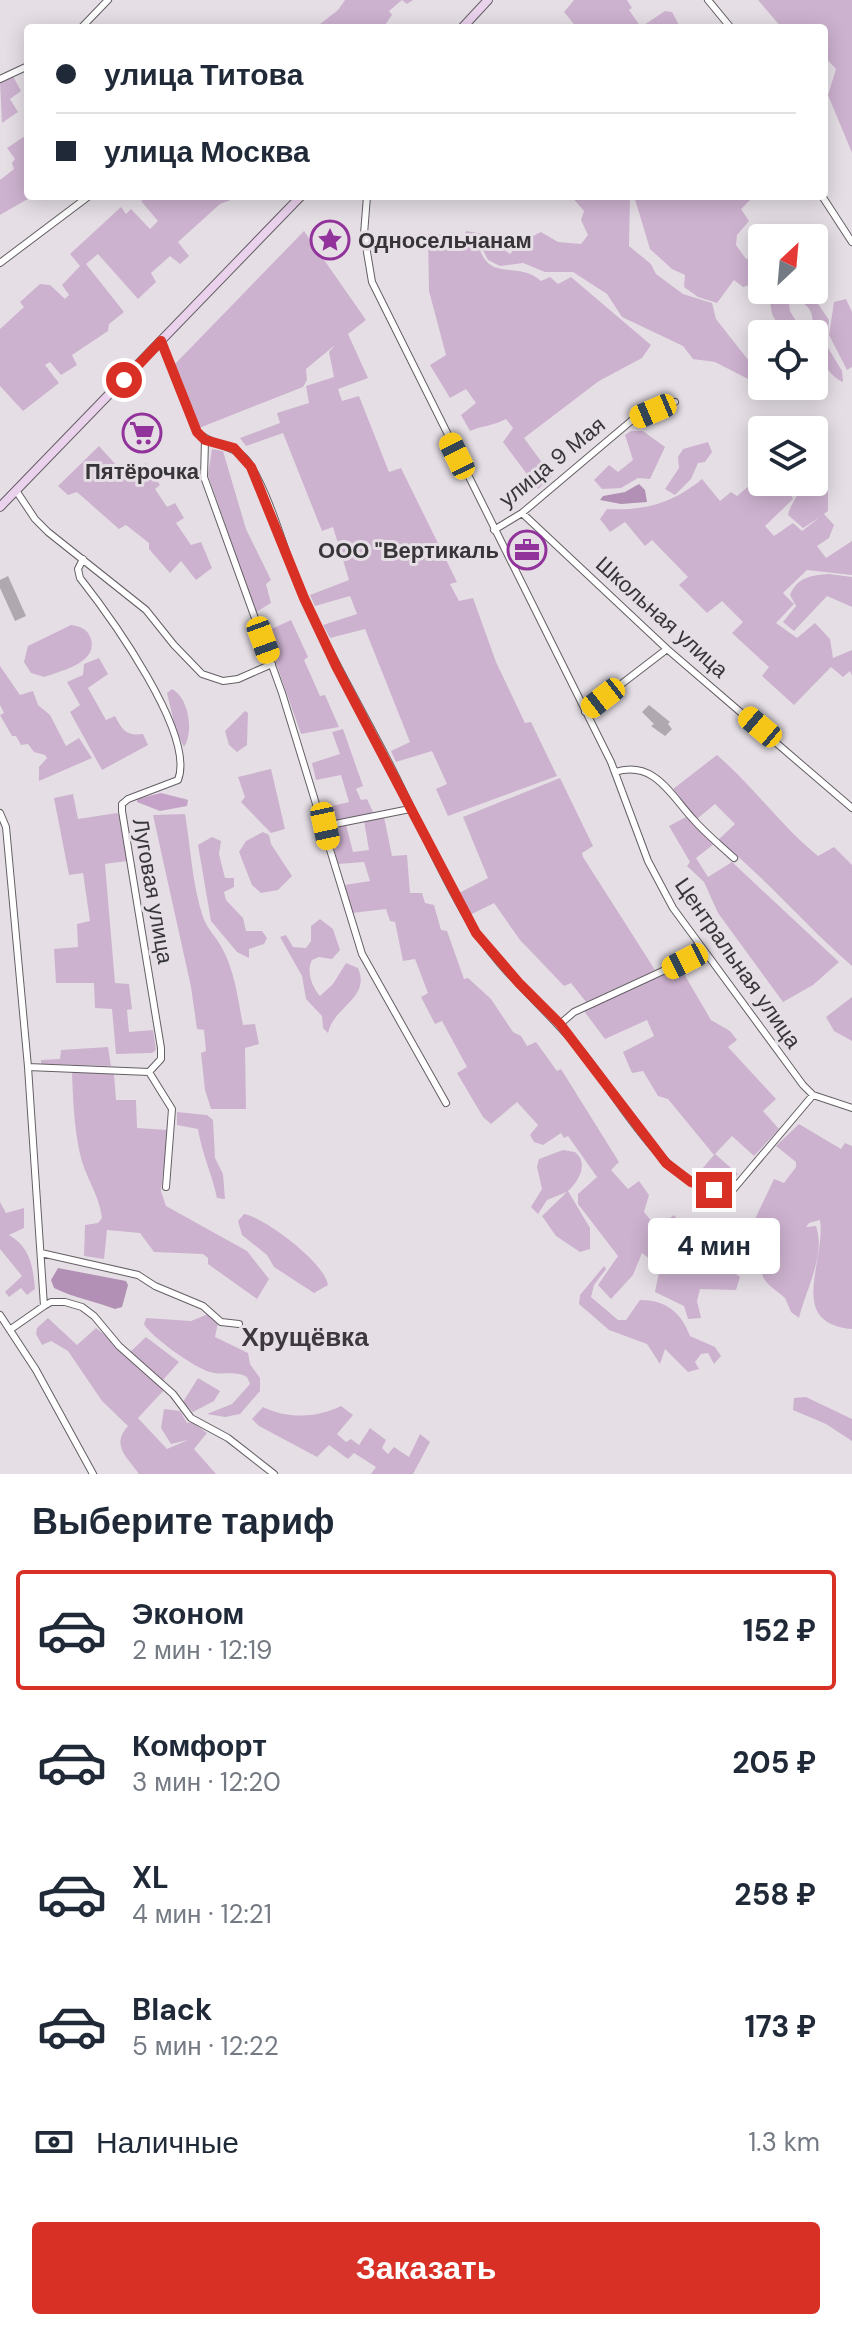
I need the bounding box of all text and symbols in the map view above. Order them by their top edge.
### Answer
text: улица Титова [104,55,303,94]
text: улица Москва [104,132,310,171]
place icon: Односельчанам [309,219,351,261]
north arrow [748,224,828,304]
map controls [748,224,828,496]
place label: Односельчанам [358,226,532,255]
button: locate [748,320,828,400]
route start [106,362,142,398]
car [626,391,680,431]
street label: улица 9 Мая [493,410,611,514]
supermarket icon: Пятёрочка [121,412,163,454]
button: layers [748,416,828,496]
car [436,429,478,483]
place label: Пятёрочка [85,457,200,486]
office icon: ООО "Вертикаль [506,529,548,571]
place label: ООО "Вертикаль [318,536,499,565]
street label: Школьная улица [590,550,735,685]
car [244,613,282,667]
car [577,674,629,722]
car [734,702,786,752]
car [308,800,342,852]
street label: Луговая улица [126,816,180,967]
street label: Центральная улица [668,872,808,1055]
car [658,939,712,983]
route end [696,1172,732,1208]
callout: 4 мин [648,1218,780,1274]
text: 4 мин [677,1229,751,1263]
district label: Хрущёвка [241,1320,369,1354]
text: Выберите тариф [32,1498,335,1545]
icon: car [36,1594,108,1666]
text: Эконом [132,1594,245,1633]
text: 152 ₽ [743,1611,816,1650]
text: 2 мин · 12:19 [132,1633,272,1667]
icon: car [36,1726,108,1798]
text: Комфорт [132,1726,267,1765]
text: 205 ₽ [732,1743,816,1782]
text: 3 мин · 12:20 [132,1765,281,1799]
icon: car [36,1858,108,1930]
text: XL [132,1858,169,1897]
text: 258 ₽ [734,1875,816,1914]
text: 4 мин · 12:21 [132,1897,272,1931]
icon: car [36,1990,108,2062]
text: Black [132,1990,212,2029]
text: 173 ₽ [745,2007,816,2046]
text: 5 мин · 12:22 [132,2029,279,2063]
icon: cash [32,2120,76,2164]
text: Наличные [96,2123,239,2162]
text: 1.3 km [748,2125,820,2159]
button: Заказать [32,2222,820,2314]

